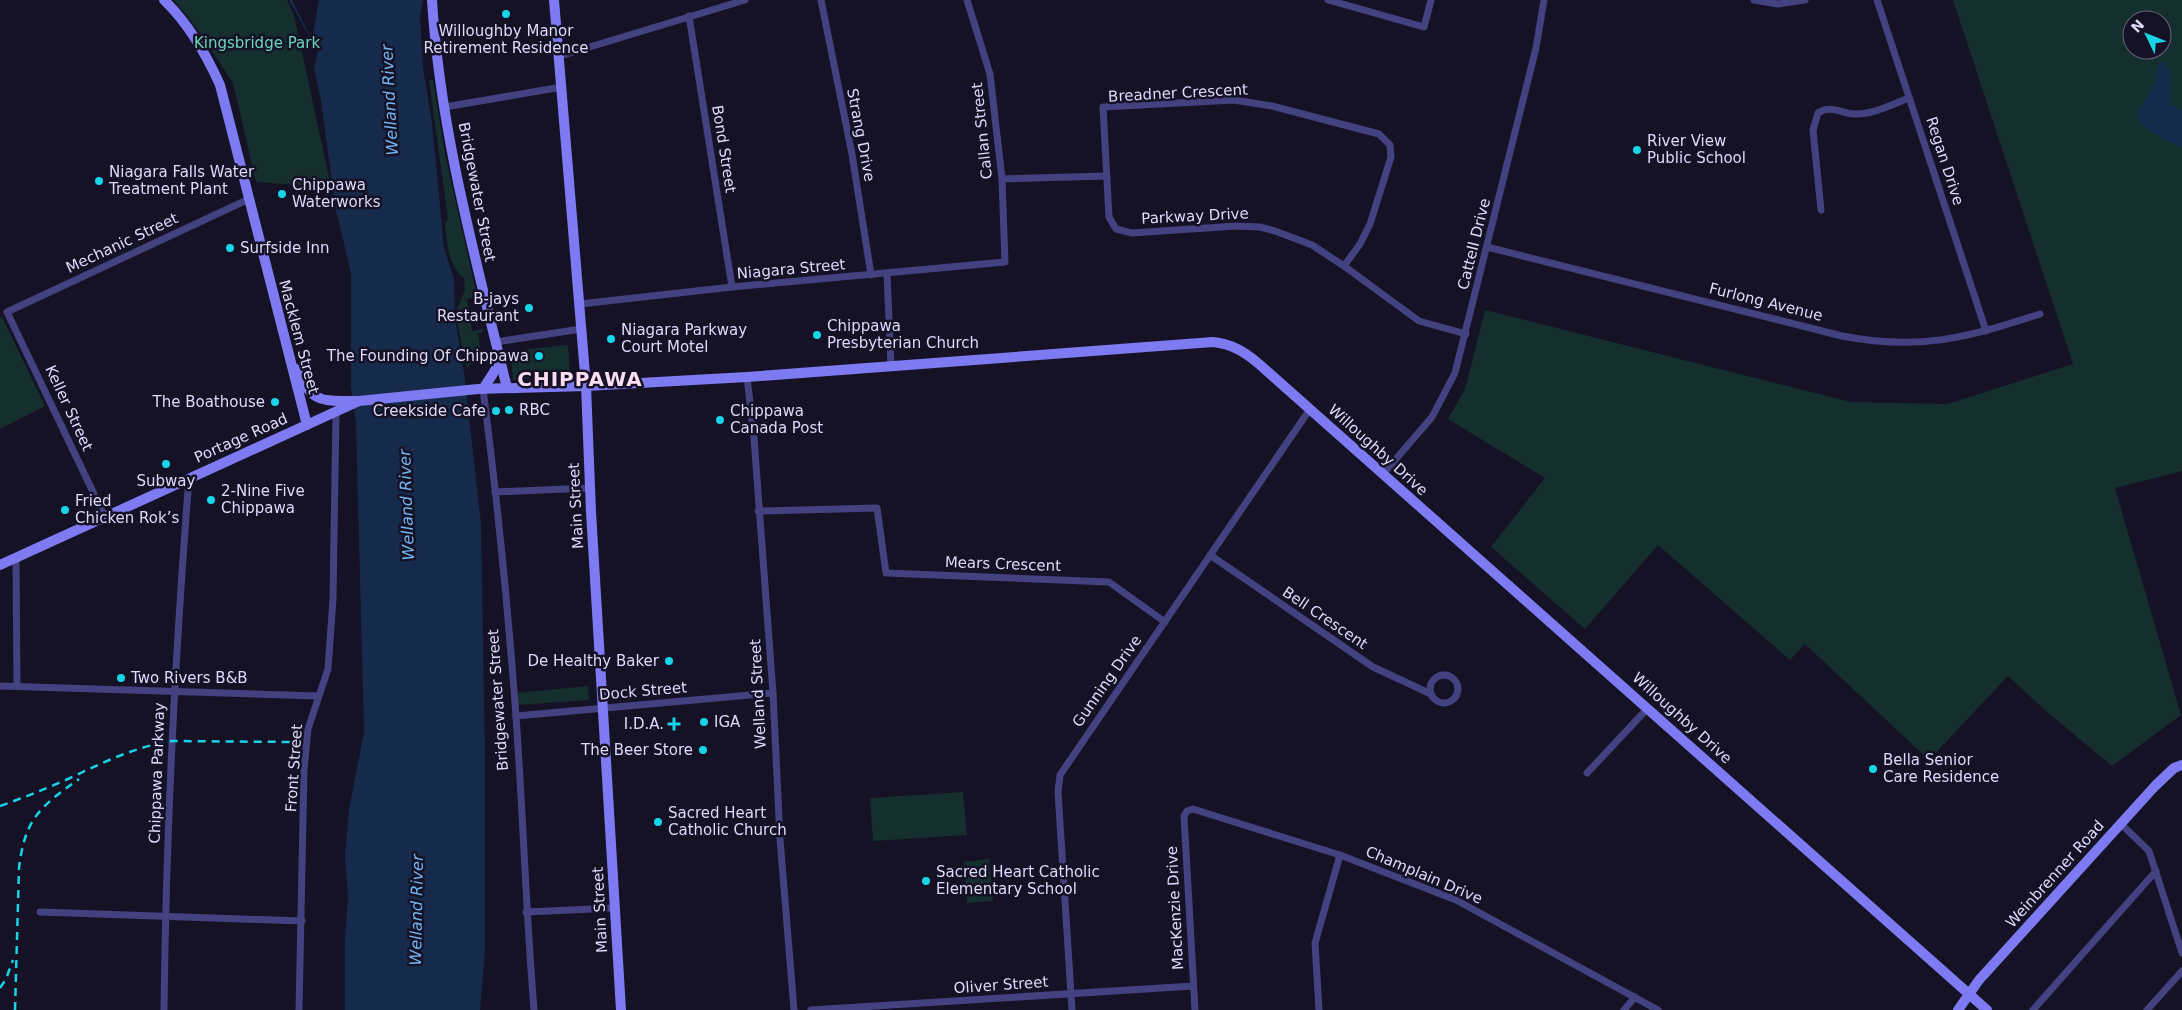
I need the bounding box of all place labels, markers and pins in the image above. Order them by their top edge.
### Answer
marker: Willoughby Manor Retirement Residence [500,8,512,20]
place label: Willoughby Manor Retirement Residence [424,22,588,57]
place label: River View Public School [1647,132,1746,167]
marker: River View Public School [1631,144,1643,156]
place label: Niagara Falls Water Treatment Plant [108,163,255,198]
marker: Niagara Falls Water Treatment Plant [93,175,105,187]
place label: Chippawa Waterworks [292,176,381,211]
marker: Chippawa Waterworks [276,188,288,200]
place label: Surfside Inn [240,239,329,257]
marker: Surfside Inn [224,242,236,254]
place label: B-jays Restaurant [437,290,519,325]
marker: B-jays Restaurant [523,302,535,314]
place label: Chippawa Presbyterian Church [827,317,979,352]
place label: Niagara Parkway Court Motel [621,321,747,356]
marker: Chippawa Presbyterian Church [811,329,823,341]
marker: Niagara Parkway Court Motel [605,333,617,345]
place label: The Founding Of Chippawa [326,347,529,365]
marker: The Founding Of Chippawa [533,350,545,362]
place label: The Boathouse [152,393,265,411]
marker: The Boathouse [269,396,281,408]
place label: RBC [519,401,550,419]
place label: Creekside Cafe [373,402,486,420]
place label: Chippawa Canada Post [730,402,823,437]
marker: RBC [503,404,515,416]
marker: Creekside Cafe [490,405,502,417]
marker: Chippawa Canada Post [714,414,726,426]
marker: Subway [160,458,172,470]
place label: Subway [137,472,196,490]
place label: 2-Nine Five Chippawa [221,482,305,517]
place label: Fried Chicken Rok’s [75,492,179,527]
marker: 2-Nine Five Chippawa [205,494,217,506]
marker: Fried Chicken Rok’s [59,504,71,516]
place label: De Healthy Baker [528,652,660,670]
marker: De Healthy Baker [663,655,675,667]
place label: Two Rivers B&B [130,669,248,687]
marker: Two Rivers B&B [115,672,127,684]
place label: IGA [714,713,741,731]
place label: I.D.A. [624,715,664,733]
marker: IGA [698,716,710,728]
marker: I.D.A. [668,718,680,730]
place label: The Beer Store [580,741,693,759]
marker: The Beer Store [697,744,709,756]
place label: Bella Senior Care Residence [1883,751,1999,786]
marker: Bella Senior Care Residence [1867,763,1879,775]
place label: Sacred Heart Catholic Church [668,804,787,839]
marker: Sacred Heart Catholic Church [652,816,664,828]
place label: Sacred Heart Catholic Elementary School [936,863,1100,898]
marker: Sacred Heart Catholic Elementary School [920,875,932,887]

